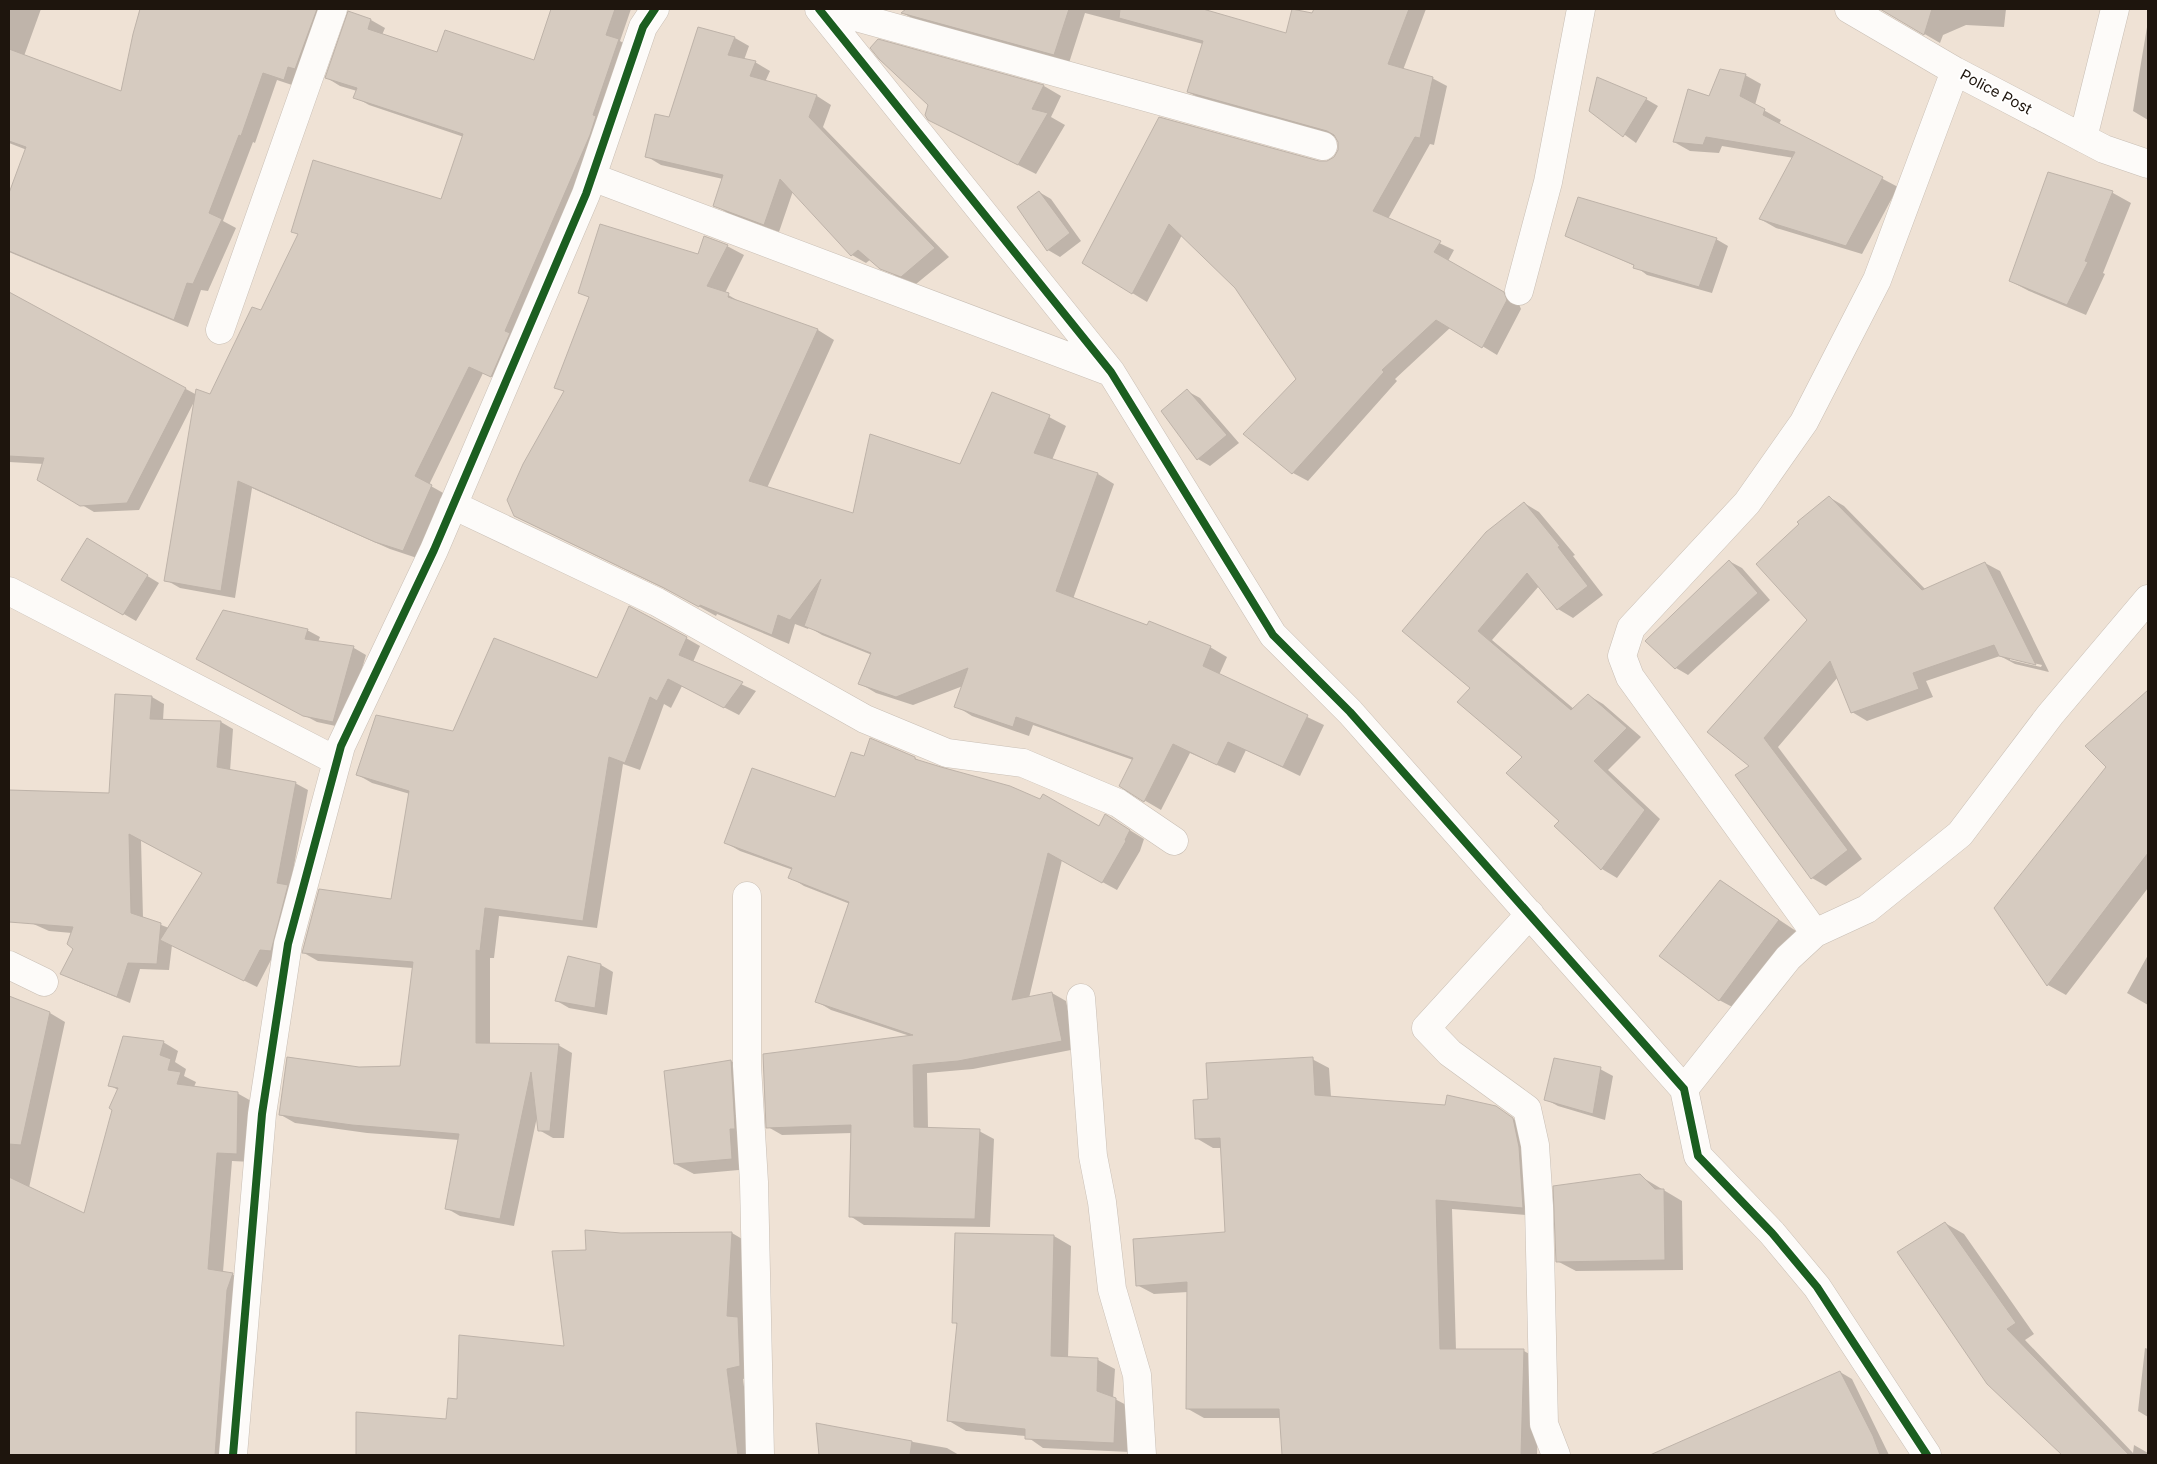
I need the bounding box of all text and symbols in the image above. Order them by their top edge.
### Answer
street label: Police Post [1957,65,2035,118]

